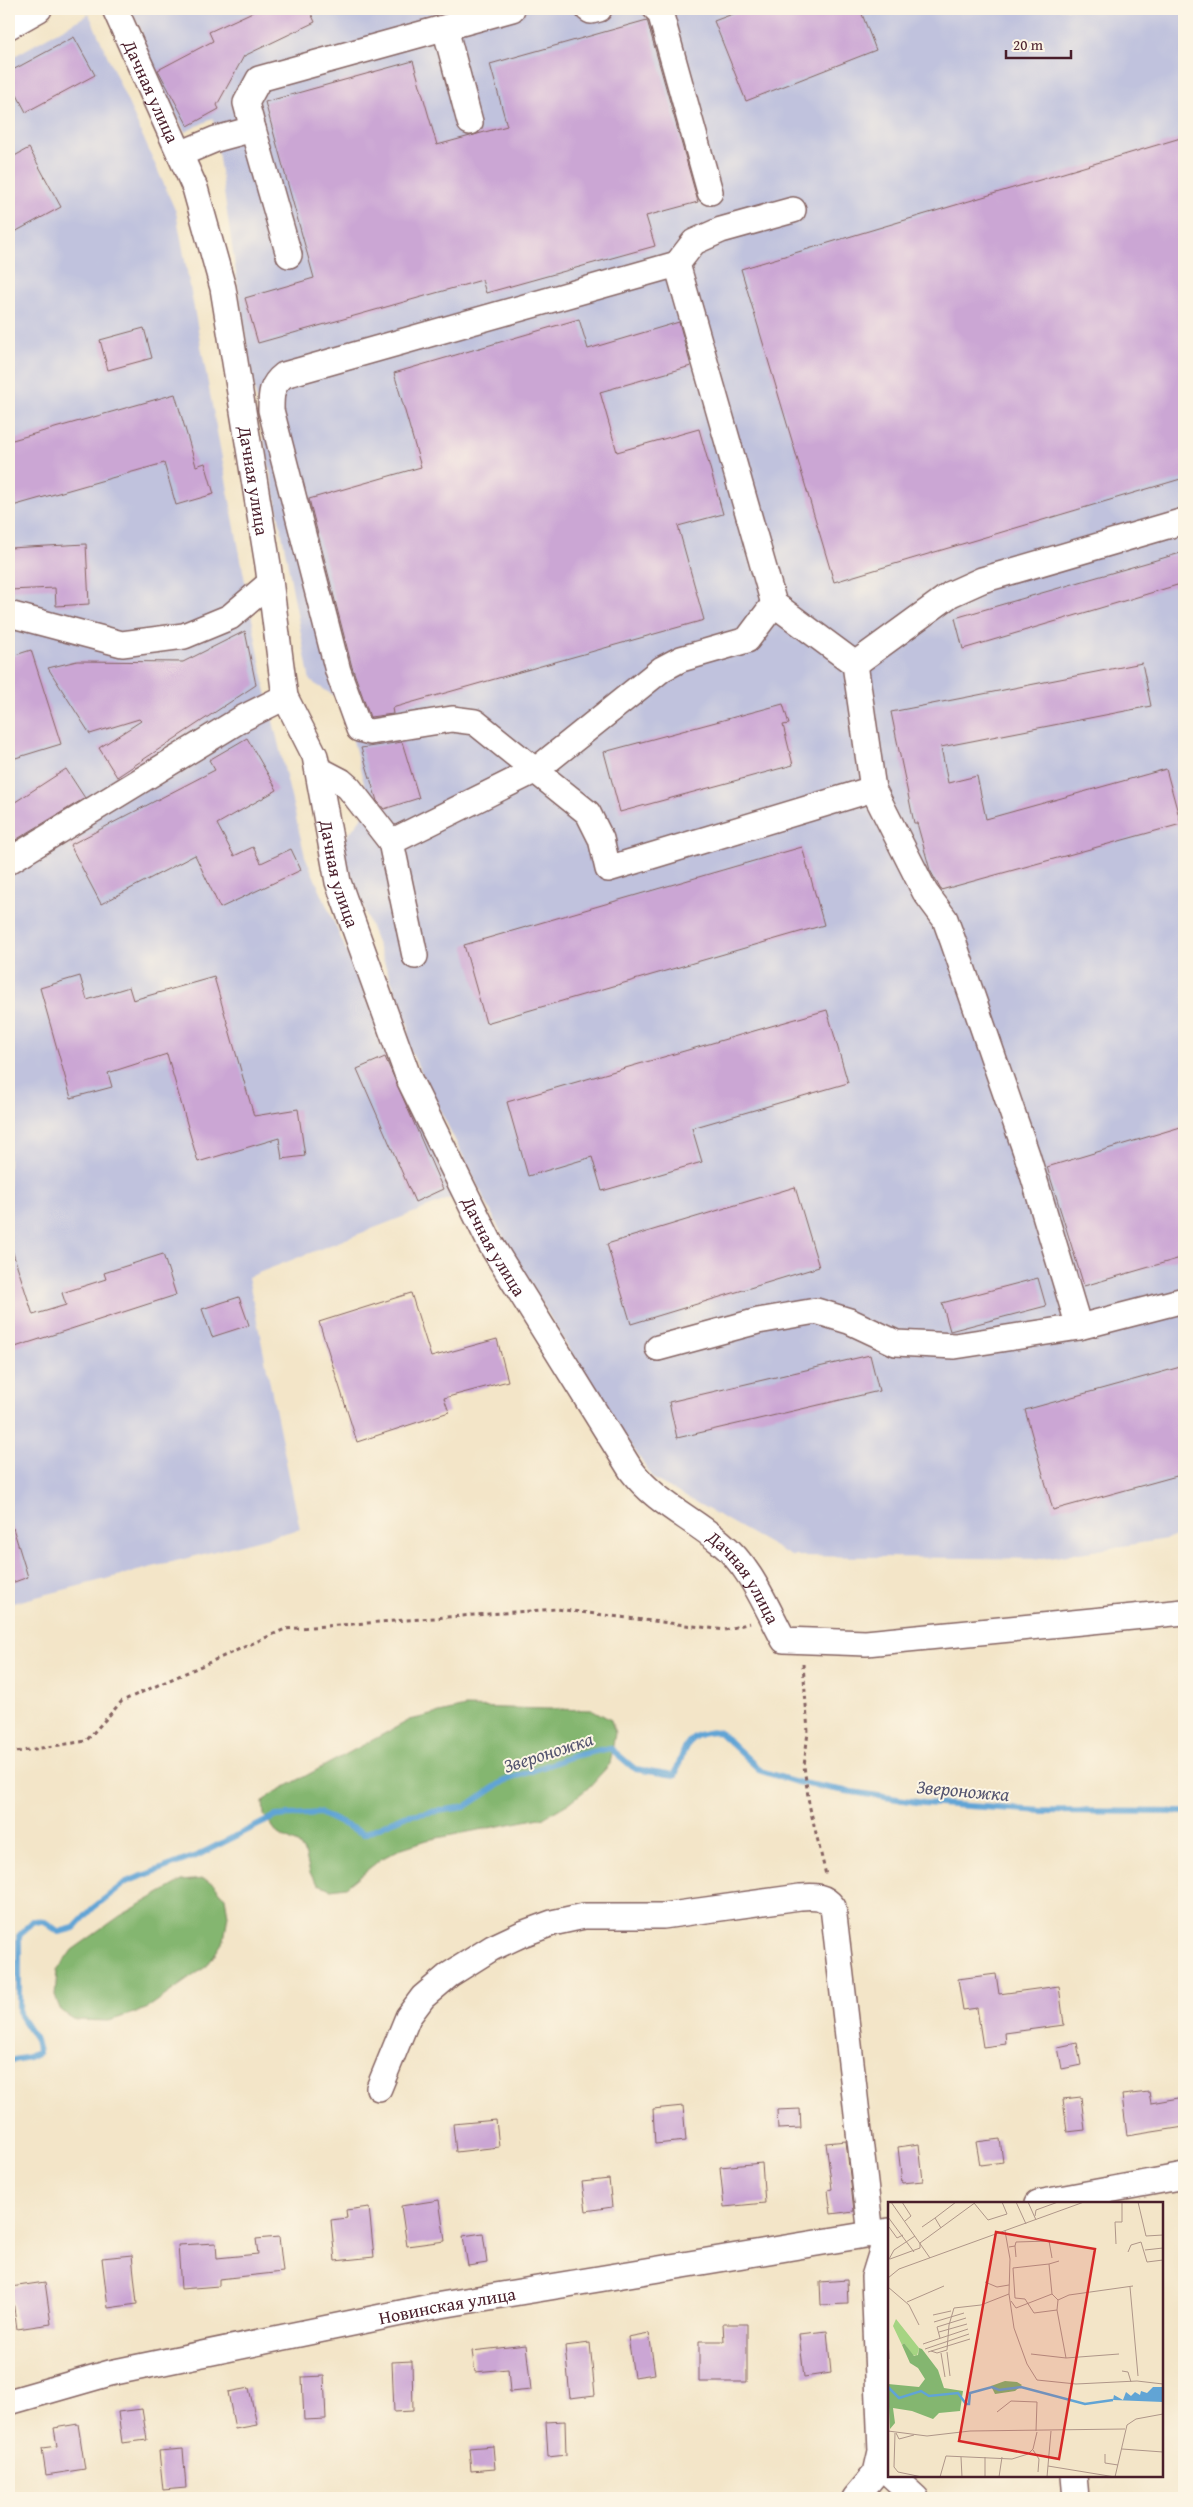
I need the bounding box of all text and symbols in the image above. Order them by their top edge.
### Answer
scale bar [1006,28,1070,60]
street label: Дачная улица [116,34,187,147]
text: 20 m [1013,34,1044,55]
street label: Дачная улица [232,423,277,538]
street label: Дачная улица [313,816,367,932]
street label: Дачная улица [455,1191,533,1301]
street label: Дачная улица [701,1523,787,1629]
water label: Звероножка [499,1724,597,1780]
water label: Звероножка [915,1772,1011,1808]
inset map [888,2202,1163,2477]
street label: Новинская улица [376,2279,518,2331]

